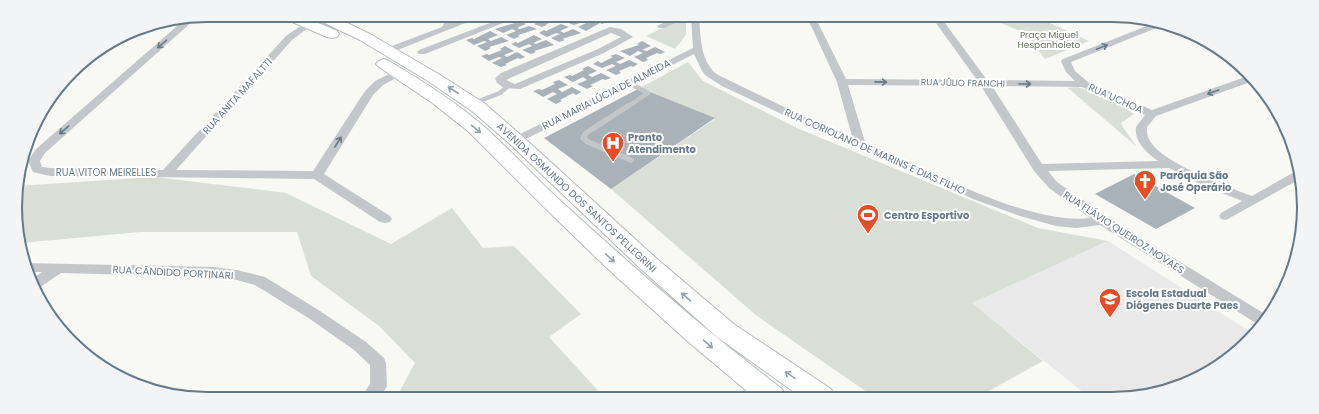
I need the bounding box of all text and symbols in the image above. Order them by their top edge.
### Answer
park label: Praça Miguel Hespanholeto [1018,29,1081,51]
one-way arrow [157,39,167,48]
one-way arrow [1096,42,1108,50]
street label: RUA ANITA MAFALTTI [199,55,276,138]
street label: RUA MARIA LÚCIA DE ALMEIDA [539,55,673,133]
street label: RUA JÚLIO FRANCHI [921,76,1005,90]
one-way arrow [874,78,887,86]
one-way arrow [1018,80,1031,88]
street label: RUA UCHOA [1086,80,1146,117]
one-way arrow [447,86,459,94]
one-way arrow [1207,89,1220,96]
street label: RUA CORIOLANO DE MARINS E DIAS FILHO [782,105,968,198]
street label: AVENIDA OSMUNDO DOS SANTOS PELLEGRINI [493,119,660,276]
one-way arrow [59,125,69,134]
one-way arrow [471,125,481,134]
hospital icon: Pronto Atendimento [600,130,626,163]
place label: Pronto Atendimento [628,130,697,157]
one-way arrow [334,136,342,148]
street label: RUA VITOR MEIRELLES [56,165,156,180]
church icon: Paróquia São José Operário [1132,168,1158,201]
place label: Paróquia São José Operário [1160,168,1232,195]
street label: RUA FLÁVIO QUEIROZ NOVAES [1060,188,1187,277]
sports icon: Centro Esportivo [855,202,881,235]
place label: Centro Esportivo [884,208,970,223]
one-way arrow [605,253,615,263]
street label: RUA CÂNDIDO PORTINARI [112,262,234,283]
school or university icon: Escola Estadual Diógenes Duarte Paes [1097,286,1123,319]
place label: Escola Estadual Diógenes Duarte Paes [1126,286,1239,313]
one-way arrow [681,292,692,301]
one-way arrow [702,340,713,349]
one-way arrow [785,371,796,379]

